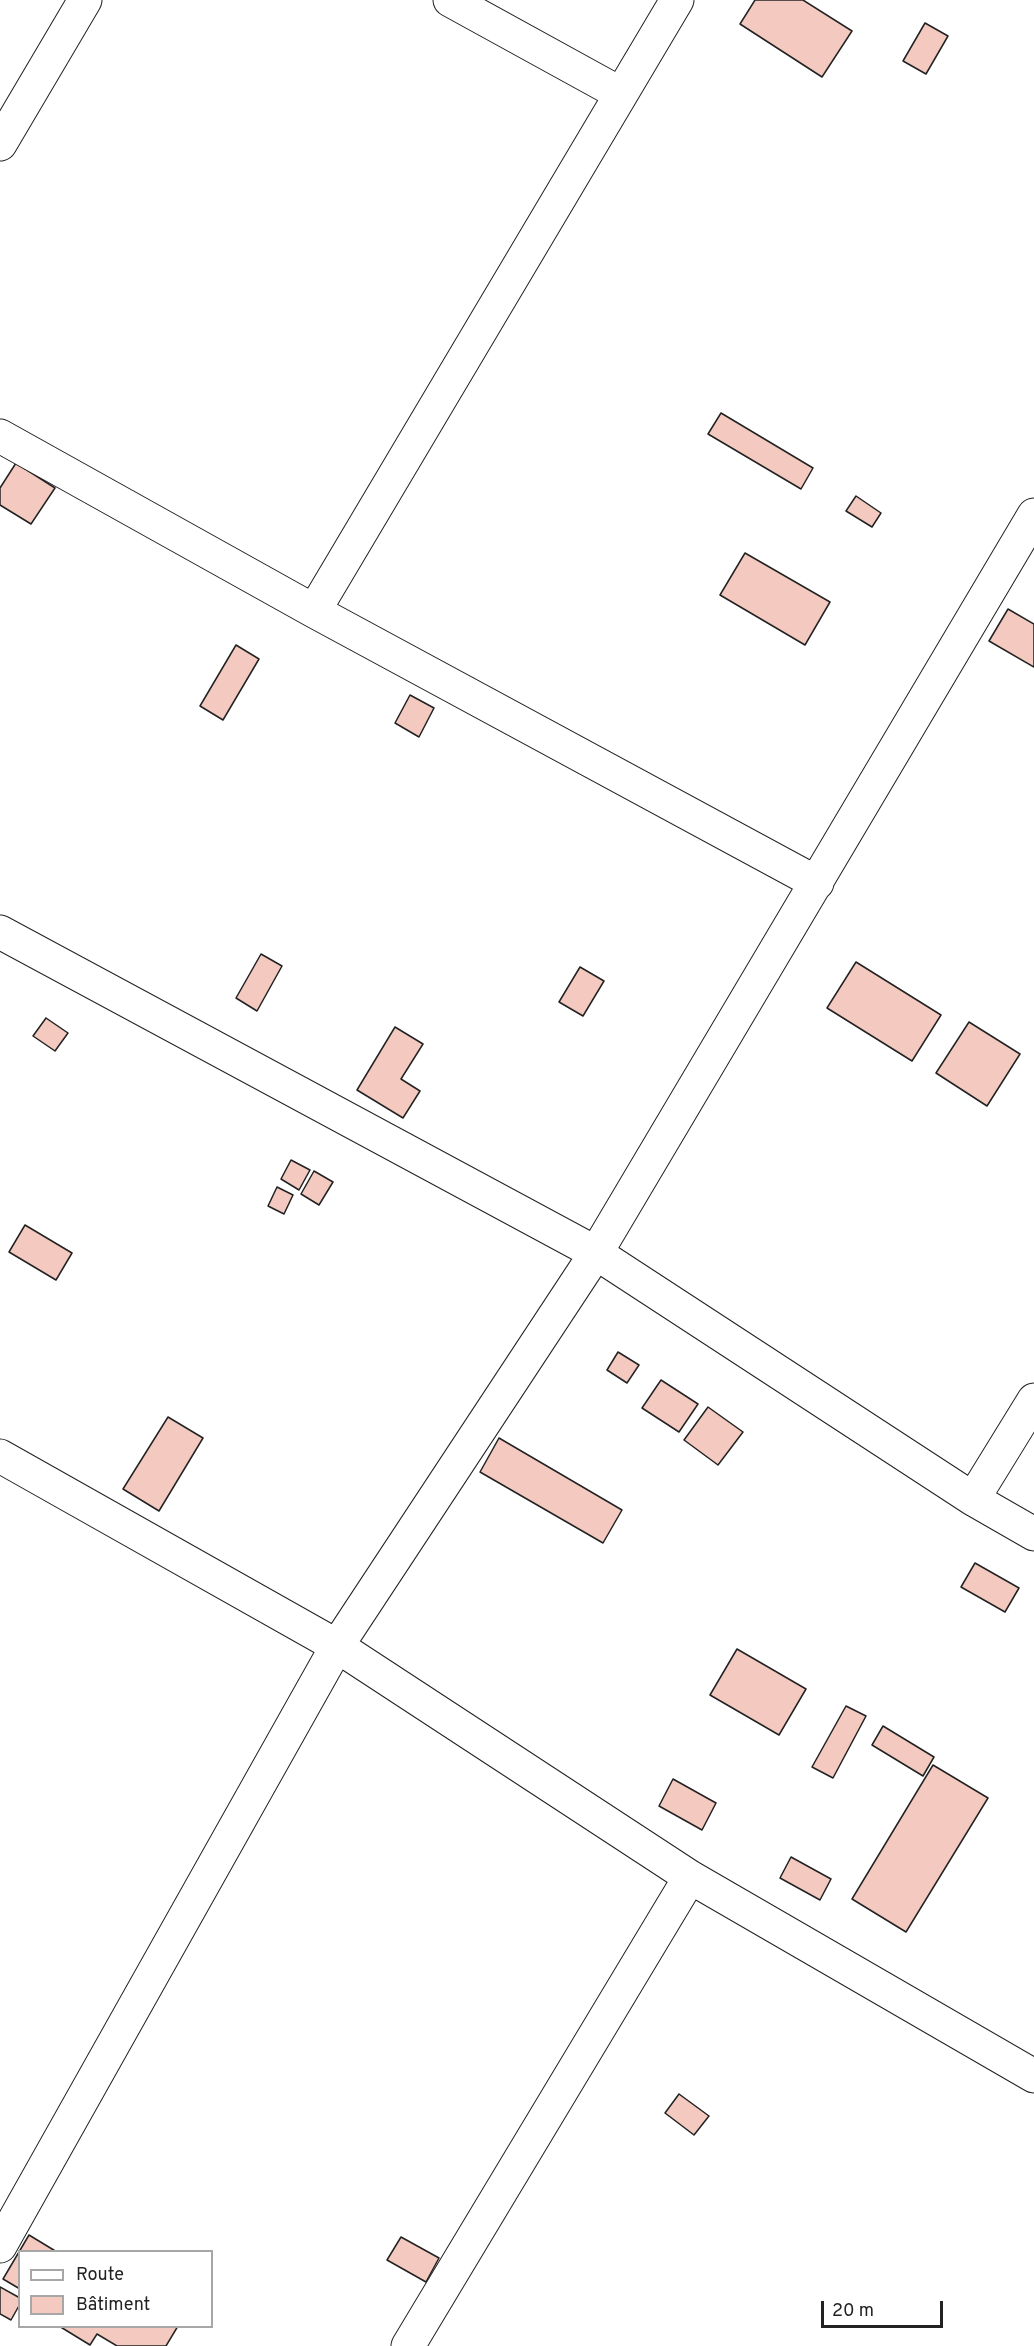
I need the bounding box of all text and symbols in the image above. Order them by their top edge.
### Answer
legend [18,2250,213,2328]
text: Route [76,2264,124,2287]
scale bar [824,2289,946,2327]
text: Bâtiment [76,2294,150,2317]
text: 20 m [832,2300,874,2323]

